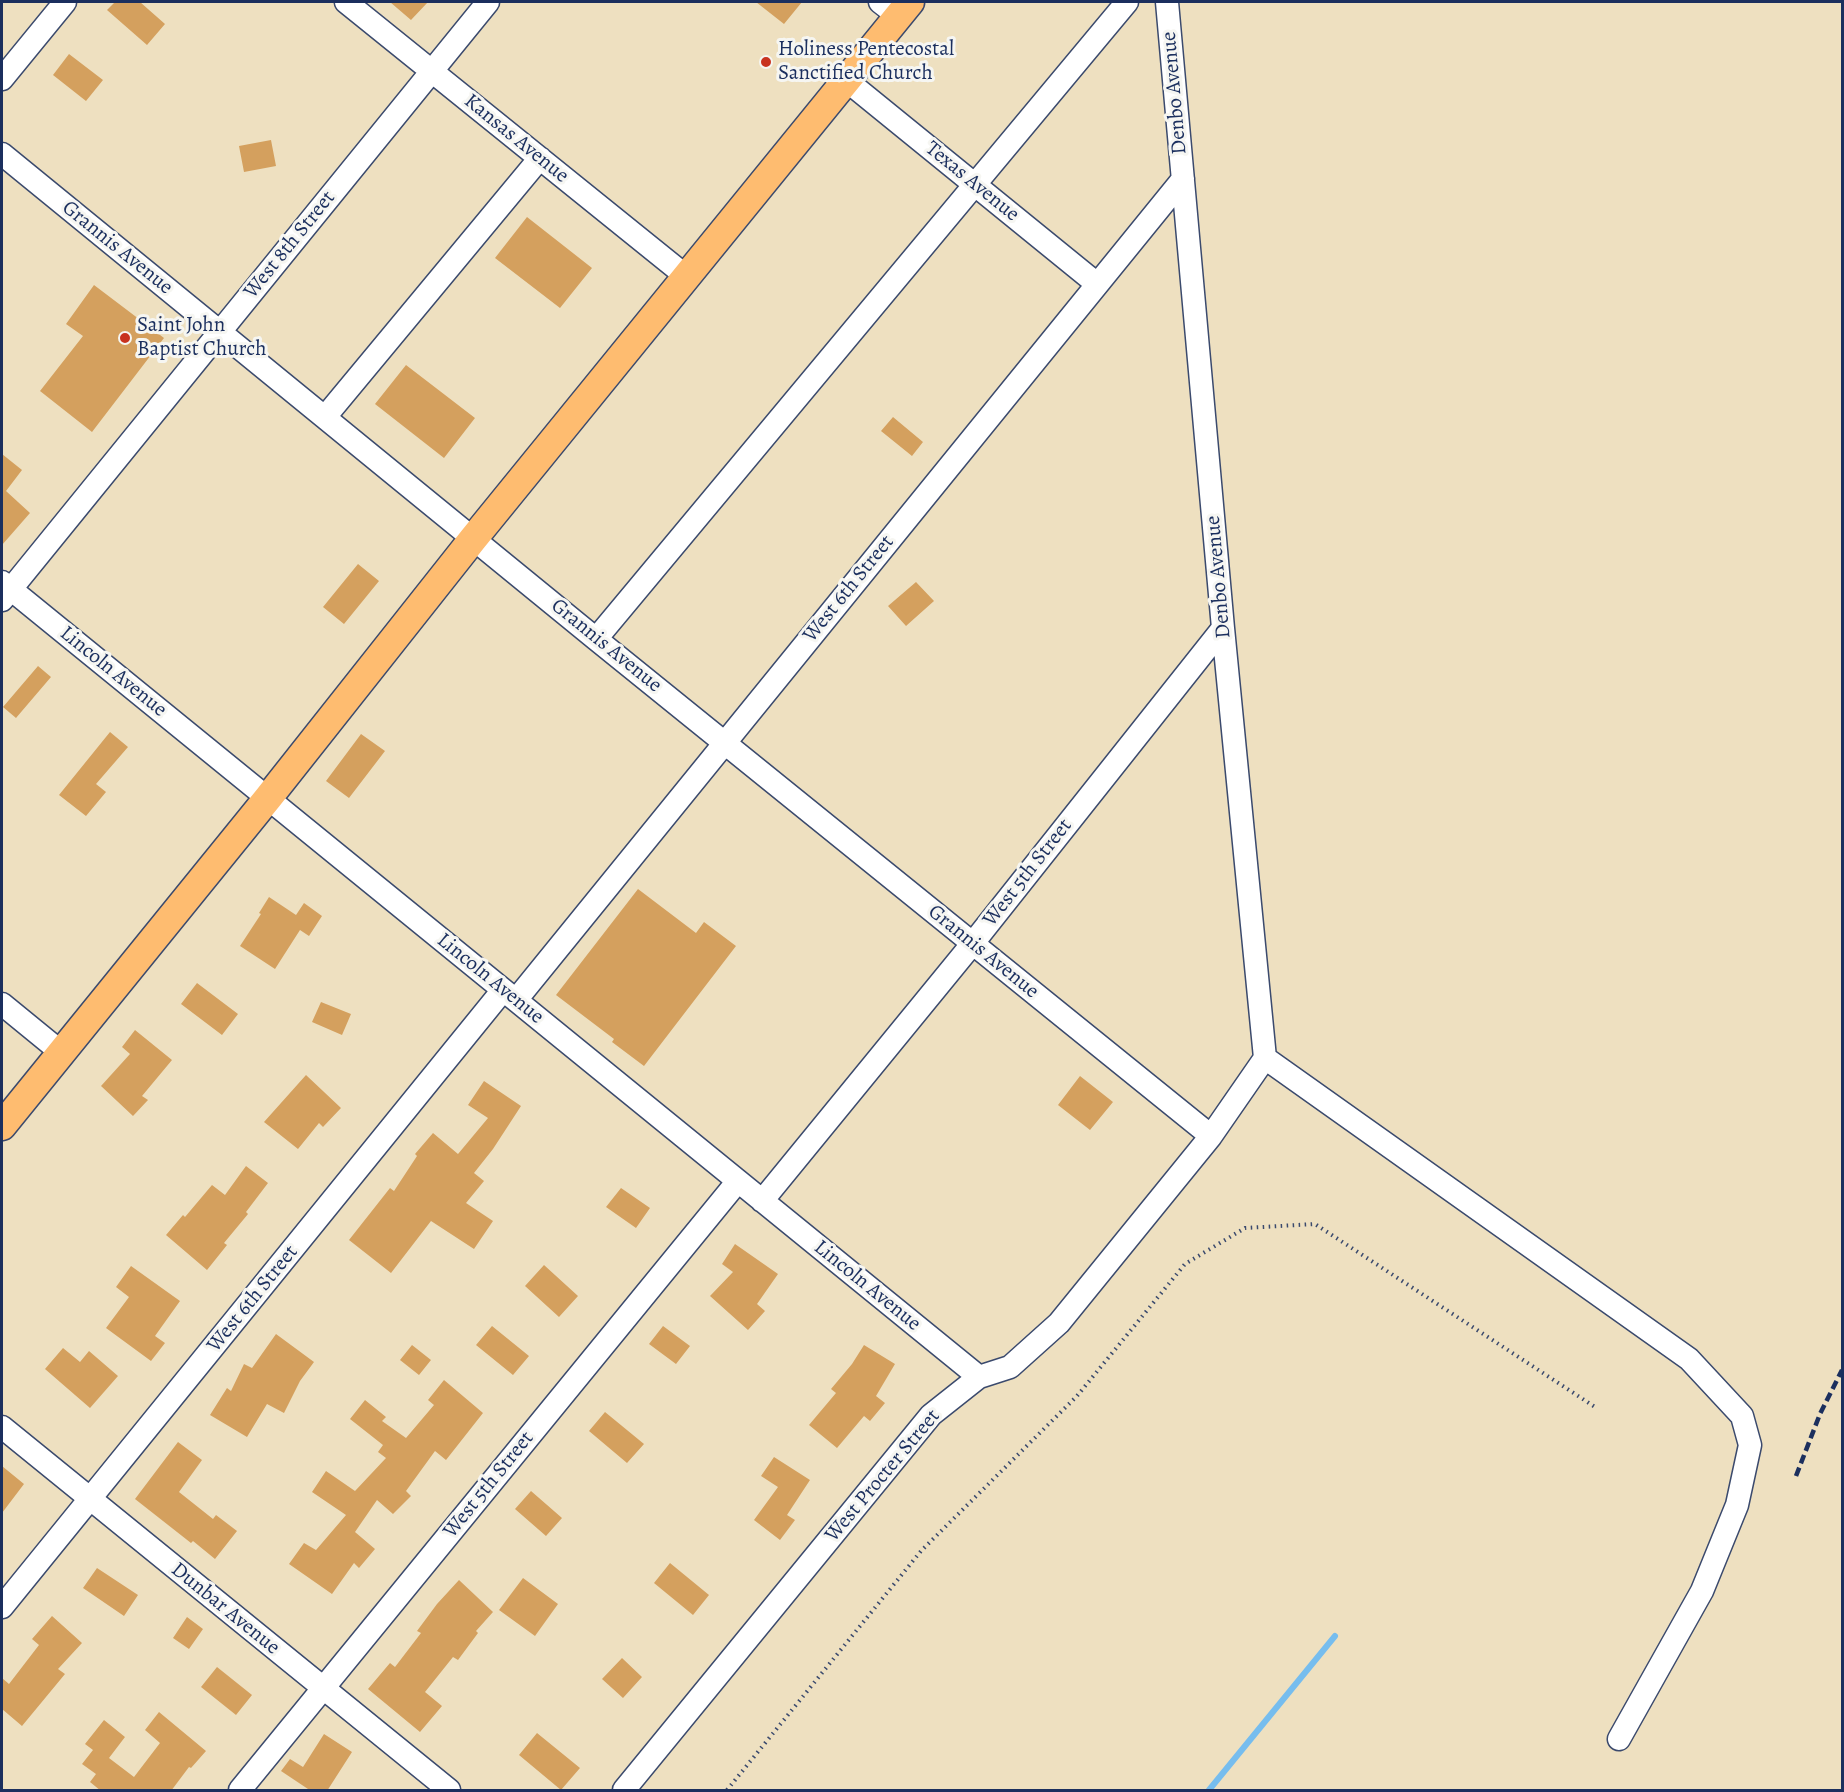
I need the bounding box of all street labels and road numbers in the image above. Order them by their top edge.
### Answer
street label: Denbo Avenue [1157,30,1193,156]
street label: Kansas Avenue [458,89,574,189]
street label: Texas Avenue [920,136,1024,228]
street label: West 8th Street [239,186,341,304]
street label: Grannis Avenue [57,196,177,300]
street label: Denbo Avenue [1201,514,1237,640]
street label: West 6th Street [798,530,900,648]
street label: Grannis Avenue [546,594,666,698]
street label: Lincoln Avenue [54,621,172,723]
street label: West 5th Street [978,814,1078,932]
street label: Grannis Avenue [923,900,1043,1004]
street label: Lincoln Avenue [431,928,549,1030]
street label: Lincoln Avenue [808,1235,926,1337]
street label: West 6th Street [202,1240,304,1358]
street label: West Procter Street [820,1404,946,1548]
street label: West 5th Street [438,1427,540,1543]
street label: Dunbar Avenue [165,1557,285,1661]

